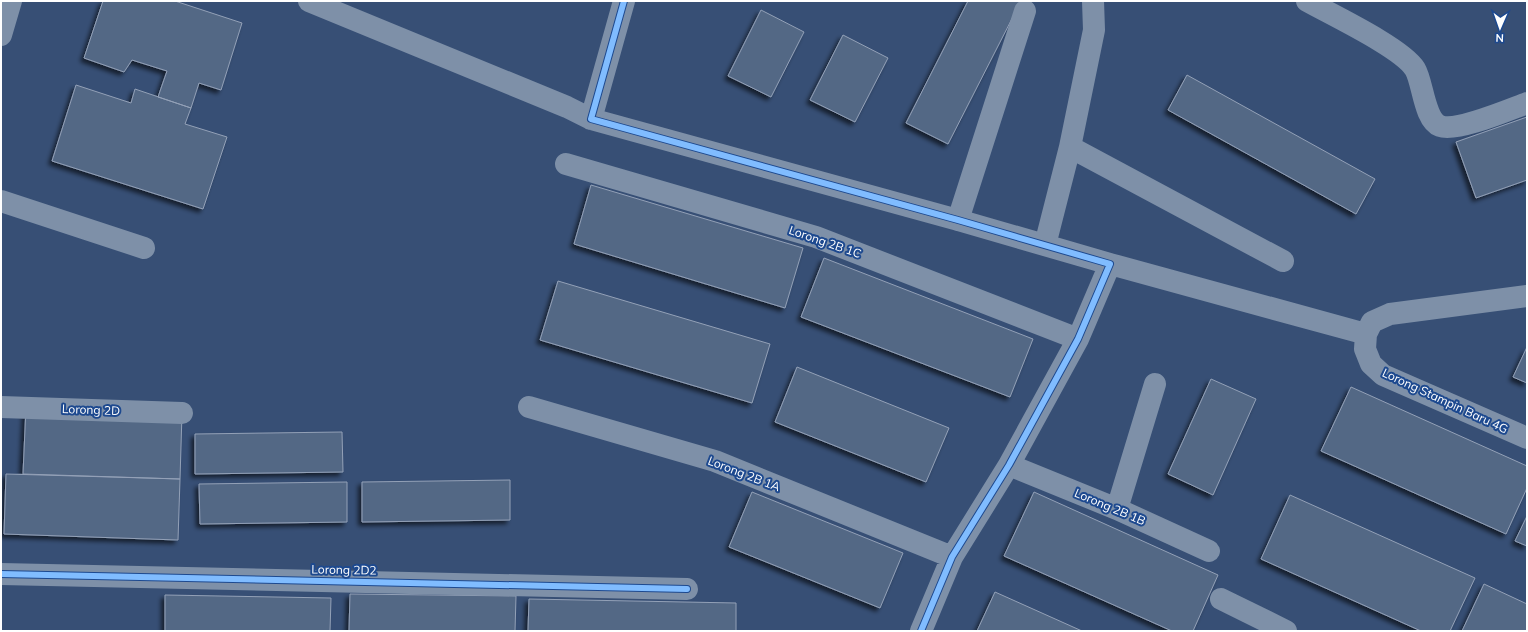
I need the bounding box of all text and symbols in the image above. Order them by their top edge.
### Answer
north arrow [1480,8,1520,48]
text: N [1495,31,1504,45]
street label: Lorong 2B 1C [787,222,863,261]
street label: Lorong Stampin Baru 4G [1380,365,1511,436]
street label: Lorong 2D [62,401,120,418]
street label: Lorong 2B 1A [706,453,783,494]
street label: Lorong 2B 1B [1072,485,1148,528]
street label: Lorong 2D2 [311,561,377,578]

